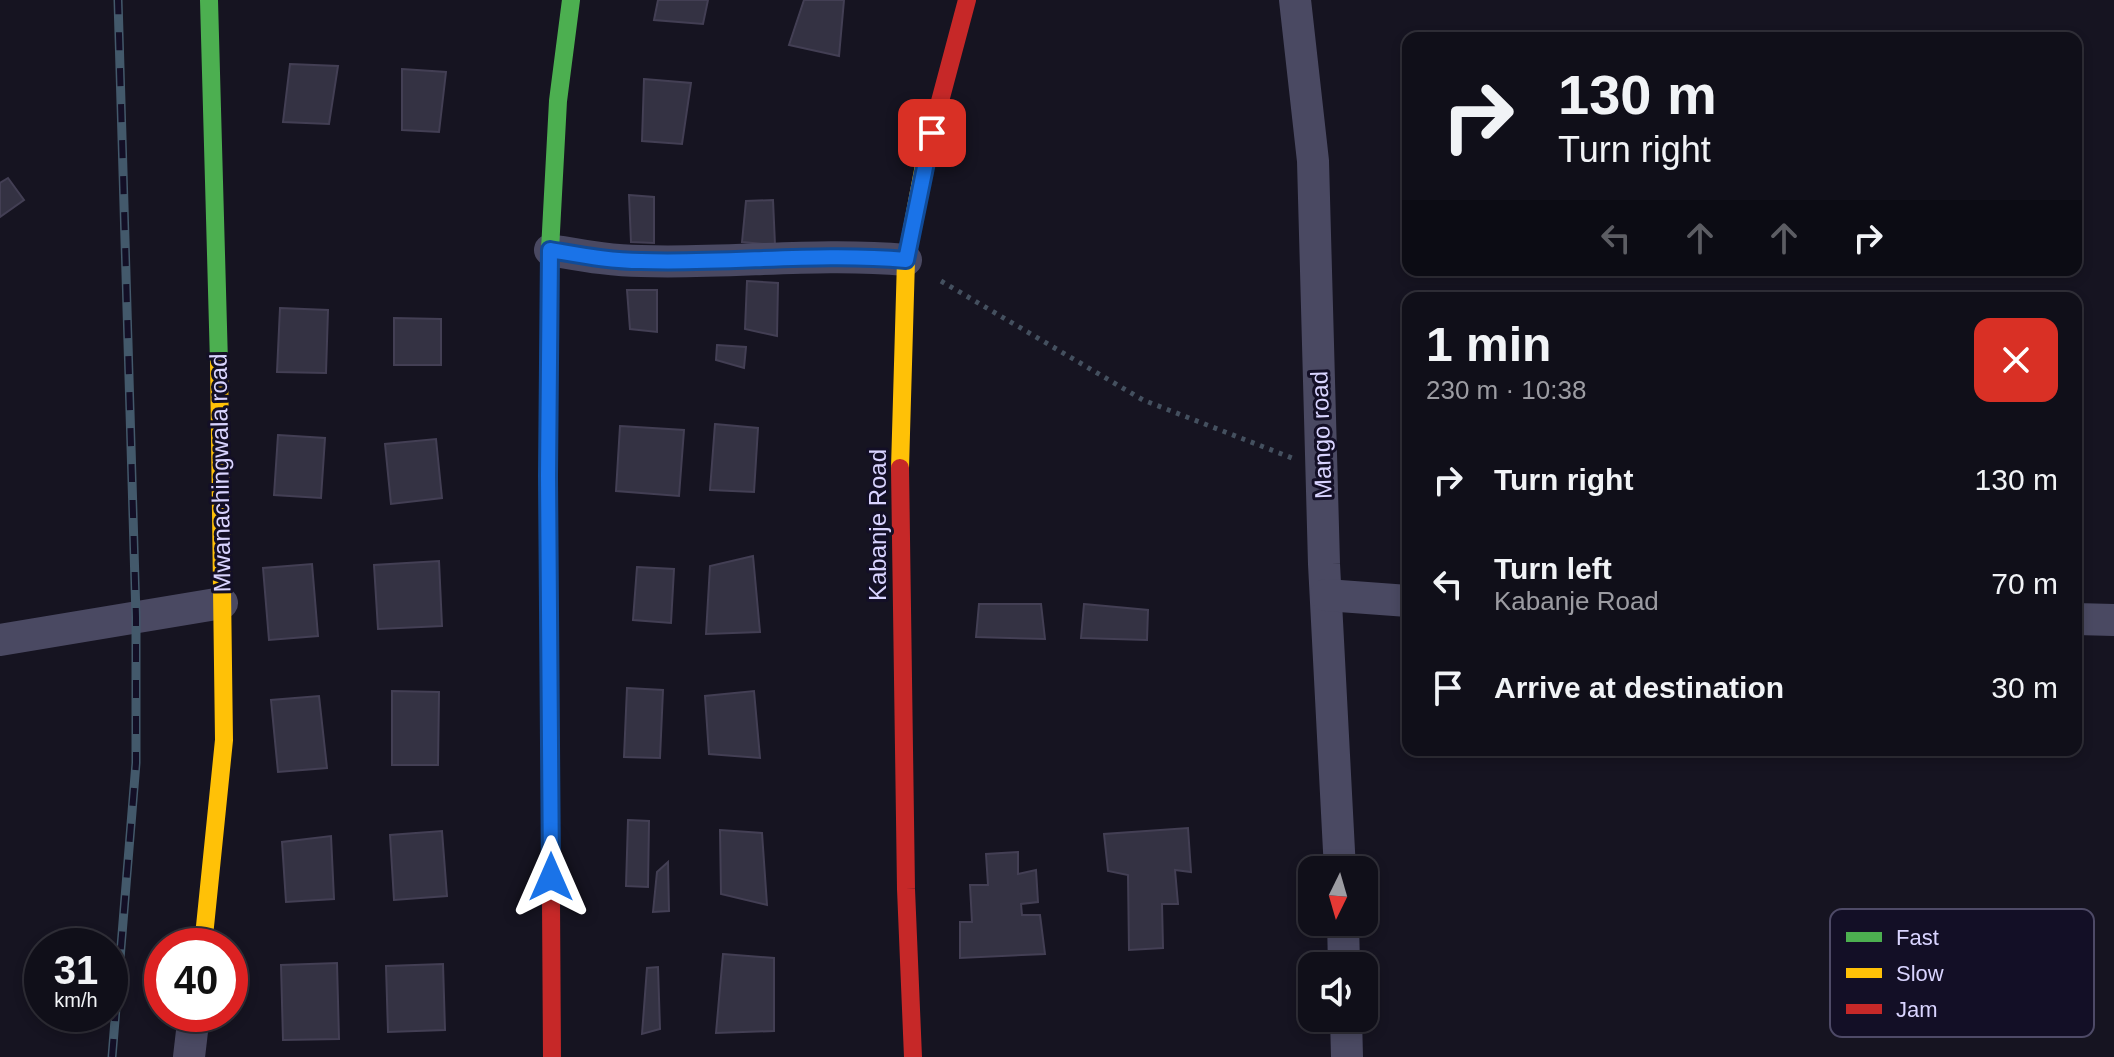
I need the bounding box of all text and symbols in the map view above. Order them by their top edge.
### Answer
text: 130 m [1558,63,1717,126]
icon: right [1426,64,1530,168]
pin [898,99,966,167]
icon: arrive [910,111,954,155]
text: Turn right [1558,129,1711,170]
icon: left [1594,216,1638,260]
icon: ahead [1678,216,1722,260]
icon: ahead [1762,216,1806,260]
icon: right [1846,216,1890,260]
text: 1 min [1426,318,1551,371]
button: close [1974,318,2058,402]
street label: Mwanachingwala road [204,353,236,593]
street label: Mango road [1305,371,1337,499]
text: 230 m · 10:38 [1426,375,1586,405]
street label: Kabanje Road [864,449,891,601]
icon: right [1426,458,1470,502]
text: Turn right [1494,463,1633,496]
text: 130 m [1975,463,2058,496]
text: Turn left [1494,552,1612,585]
icon: left [1426,562,1470,606]
text: 70 m [1991,567,2058,600]
text: Kabanje Road [1494,586,1659,616]
icon: arrive [1426,666,1470,710]
text: Arrive at destination [1494,671,1784,704]
text: 30 m [1991,671,2058,704]
position arrow [509,835,593,919]
north arrow [1298,856,1378,936]
map controls [1298,856,1378,1032]
legend [1830,909,2094,1037]
text: Fast [1896,925,1939,950]
speed limit sign: 40 [144,928,248,1032]
text: 31 [54,948,98,992]
button: sound [1298,952,1378,1032]
text: Slow [1896,961,1944,986]
text: km/h [54,989,98,1011]
text: Jam [1896,997,1938,1022]

